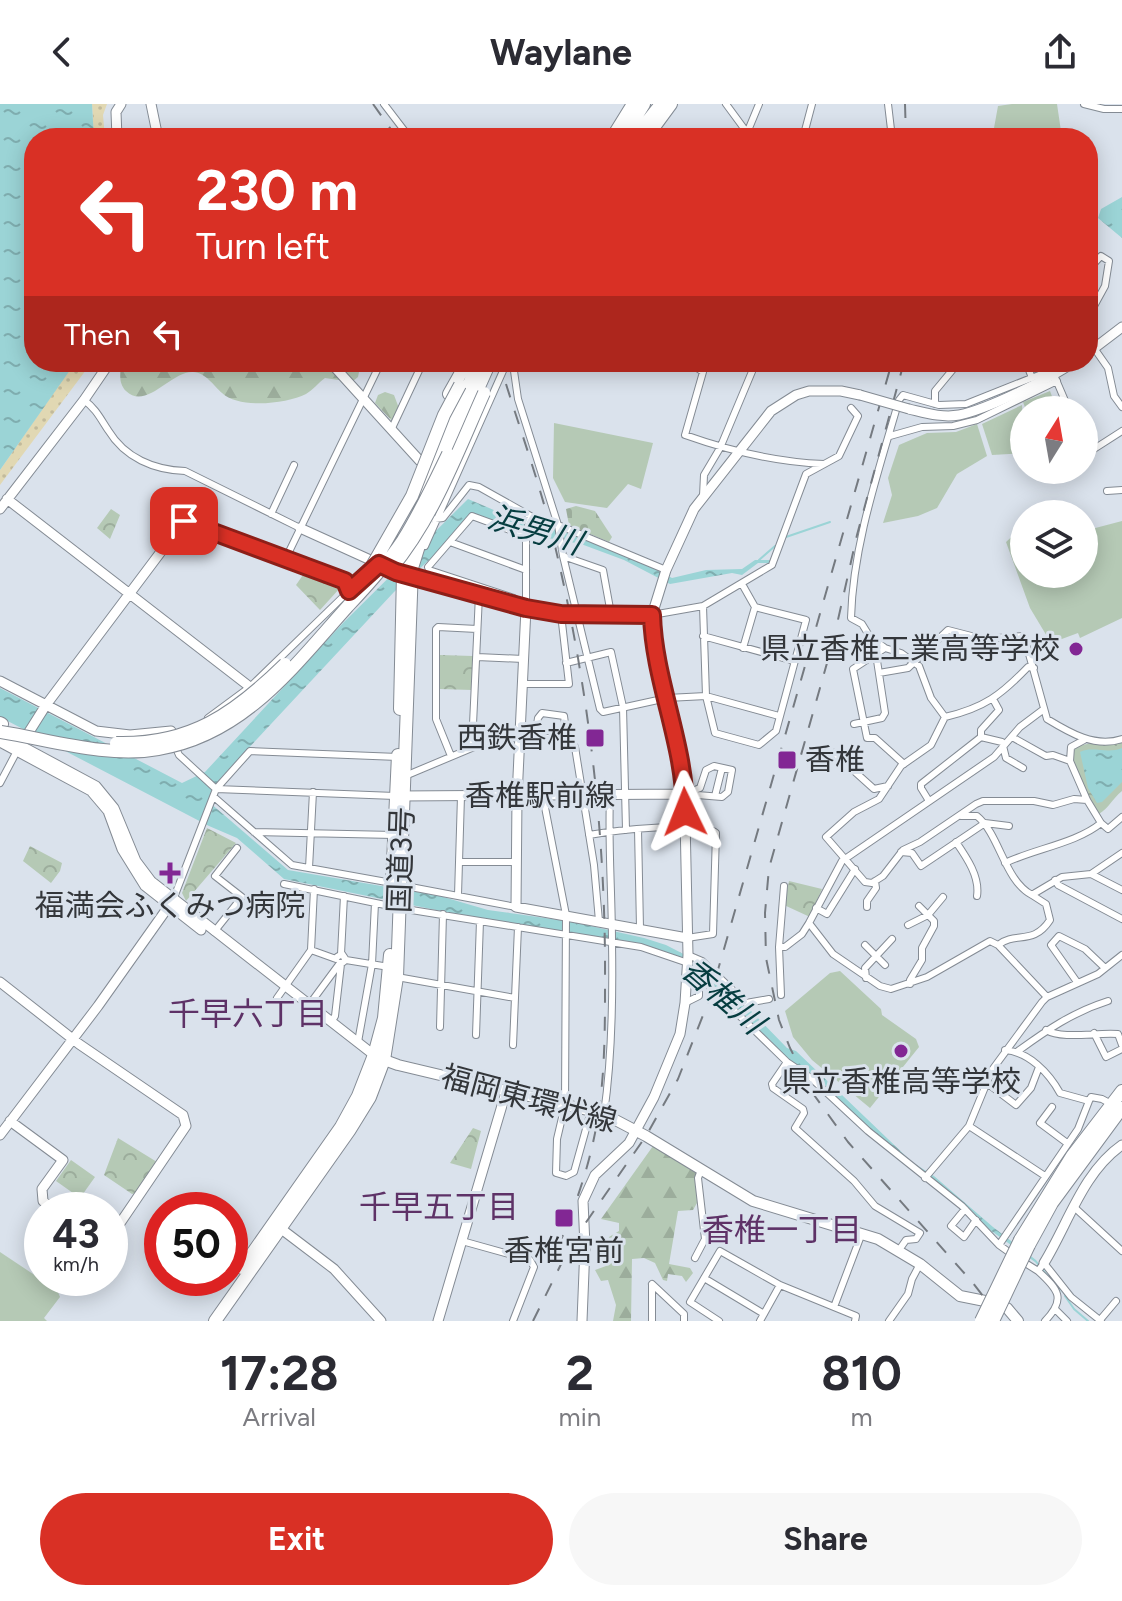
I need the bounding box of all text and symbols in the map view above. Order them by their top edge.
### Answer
icon: back [40,30,84,74]
icon: share [1038,30,1082,74]
text: Waylane [490,31,632,74]
text: 230 m [196,157,358,224]
icon: left [64,160,168,264]
text: Turn left [196,225,330,268]
icon: left [146,312,190,356]
text: Then [64,316,130,353]
north arrow [1010,396,1098,484]
map controls [1010,396,1098,588]
pin [150,487,218,555]
water label: 浜男川 [484,498,589,563]
icon: arrive [162,499,206,543]
button: layers [1010,500,1098,588]
place label: 県立香椎工業高等学校 [760,630,1060,667]
marker: 県立香椎工業高等学校 [1067,640,1085,658]
place label: 西鉄香椎 [457,719,577,756]
marker: 西鉄香椎 [584,727,606,749]
place label: 香椎 [805,741,865,778]
marker: 香椎 [776,749,798,771]
position arrow [643,770,727,854]
street label: 香椎駅前線 [465,777,615,814]
street label: 国道3号 [380,806,421,914]
marker: 福満会ふくみつ病院 [159,862,181,884]
place label: 福満会ふくみつ病院 [34,887,306,924]
water label: 香椎川 [674,950,774,1044]
district label: 千早六丁目 [168,995,328,1033]
marker: 県立香椎高等学校 [892,1042,910,1060]
street label: 福岡東環状線 [437,1057,621,1140]
place label: 県立香椎高等学校 [781,1063,1021,1100]
district label: 千早五丁目 [359,1188,519,1226]
speed limit sign: 50 [144,1192,248,1296]
marker: 香椎宮前 [553,1207,575,1229]
text: 43 [52,1210,100,1258]
district label: 香椎一丁目 [702,1211,862,1249]
place label: 香椎宮前 [504,1232,624,1269]
text: km/h [53,1252,99,1276]
text: 17:28 [220,1344,339,1402]
text: 2 [566,1344,594,1402]
text: 810 [821,1344,902,1402]
text: Arrival [243,1401,316,1433]
text: min [559,1401,601,1433]
text: m [851,1401,873,1433]
button: Exit [40,1493,553,1585]
button: Share [569,1493,1082,1585]

